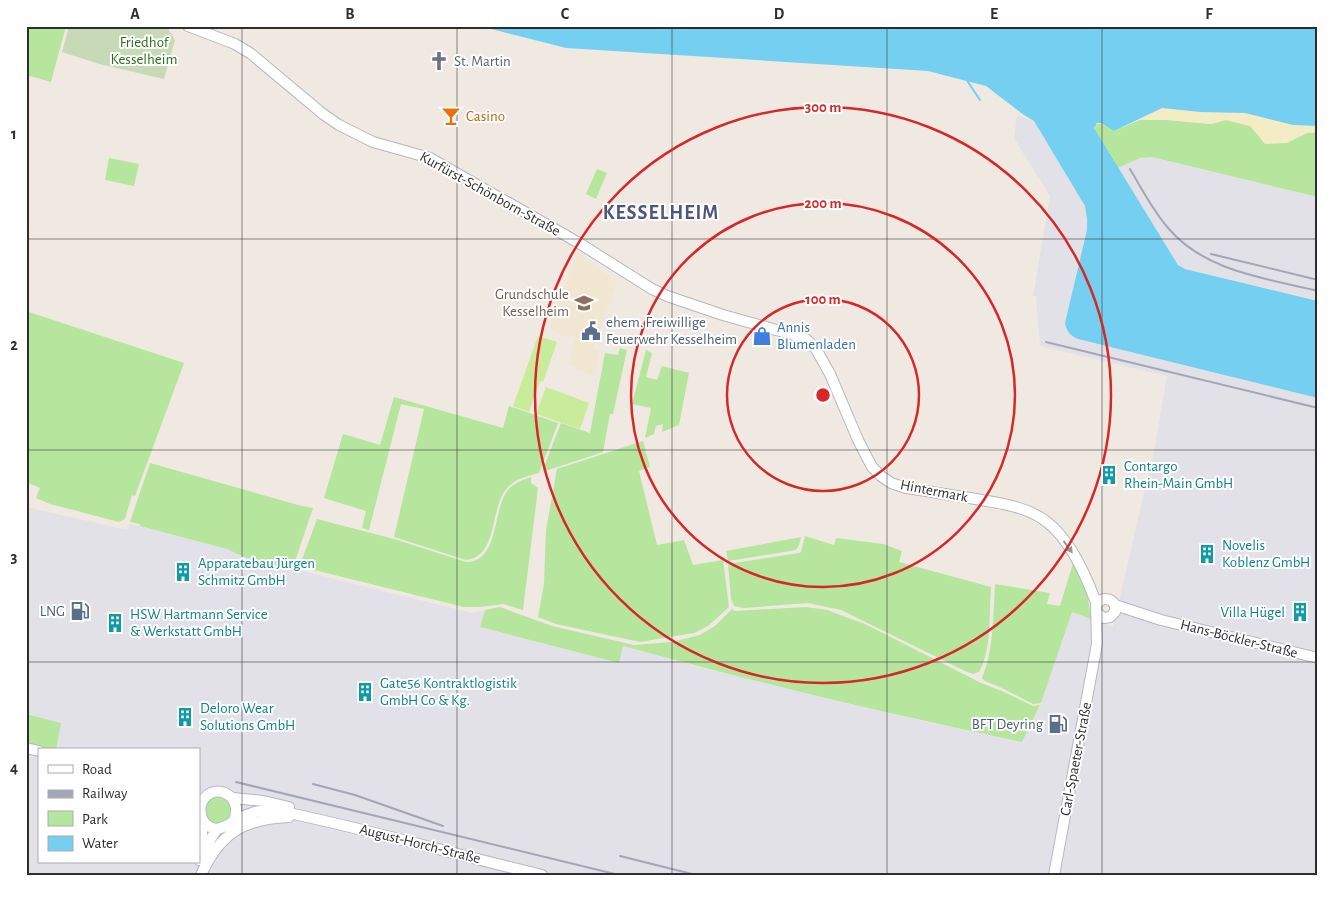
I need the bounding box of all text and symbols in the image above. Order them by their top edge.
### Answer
text: A [130,6,140,22]
text: B [345,6,355,22]
text: C [561,6,570,22]
text: D [774,6,785,22]
text: E [990,6,998,22]
text: F [1205,6,1213,22]
park label: Friedhof Kesselheim [111,35,177,67]
church icon: St. Martin [428,50,450,72]
place label: St. Martin [454,54,511,69]
text: 300 m [805,100,841,115]
bar icon: Casino [440,105,462,127]
place label: Casino [466,109,505,124]
text: 1 [11,126,17,142]
street label: Kurfürst-Schönborn-Straße [417,149,563,239]
text: 200 m [804,196,842,211]
district label: KESSELHEIM [603,203,719,223]
place label: Grundschule Kesselheim [495,287,569,319]
school or university icon: Grundschule Kesselheim [573,292,595,314]
text: 100 m [805,292,841,307]
place label: ehem. Freiwillige Feuerwehr Kesselheim [606,315,737,347]
public building icon: ehem. Freiwillige Feuerwehr Kesselheim [580,320,602,342]
place label: Annis Blumenladen [777,320,856,352]
shop icon: Annis Blumenladen [751,325,773,347]
text: 2 [10,337,18,353]
centre of rings [814,386,832,404]
place label: Contargo Rhein-Main GmbH [1124,459,1233,491]
building icon: Contargo Rhein-Main GmbH [1098,464,1120,486]
street label: Hintermark [899,477,969,505]
place label: Novelis Koblenz GmbH [1222,538,1310,570]
one-way arrow [1063,540,1073,554]
building icon: Novelis Koblenz GmbH [1196,543,1218,565]
text: 3 [11,549,18,565]
place label: Apparatebau Jürgen Schmitz GmbH [198,556,315,588]
building icon: Apparatebau Jürgen Schmitz GmbH [172,561,194,583]
fuel station icon: LNG [69,600,91,622]
building icon: Villa Hügel [1289,601,1311,623]
place label: LNG [40,604,65,619]
place label: Villa Hügel [1220,605,1285,620]
place label: HSW Hartmann Service & Werkstatt GmbH [130,607,268,639]
building icon: HSW Hartmann Service & Werkstatt GmbH [104,612,126,634]
street label: Hans-Böckler-Straße [1179,617,1299,661]
place label: Gate56 Kontraktlogistik GmbH Co & Kg. [380,676,517,708]
building icon: Gate56 Kontraktlogistik GmbH Co & Kg. [354,681,376,703]
place label: Deloro Wear Solutions GmbH [200,701,295,733]
street label: Carl-Spaeter-Straße [1058,701,1094,817]
building icon: Deloro Wear Solutions GmbH [174,706,196,728]
fuel station icon: BFT Deyring [1047,713,1069,735]
place label: BFT Deyring [972,717,1044,732]
legend [38,748,200,864]
text: 4 [10,760,18,776]
text: Road [82,762,112,777]
text: Railway [82,786,128,801]
text: Park [82,812,108,827]
street label: August-Horch-Straße [358,822,482,866]
text: Water [82,836,118,851]

